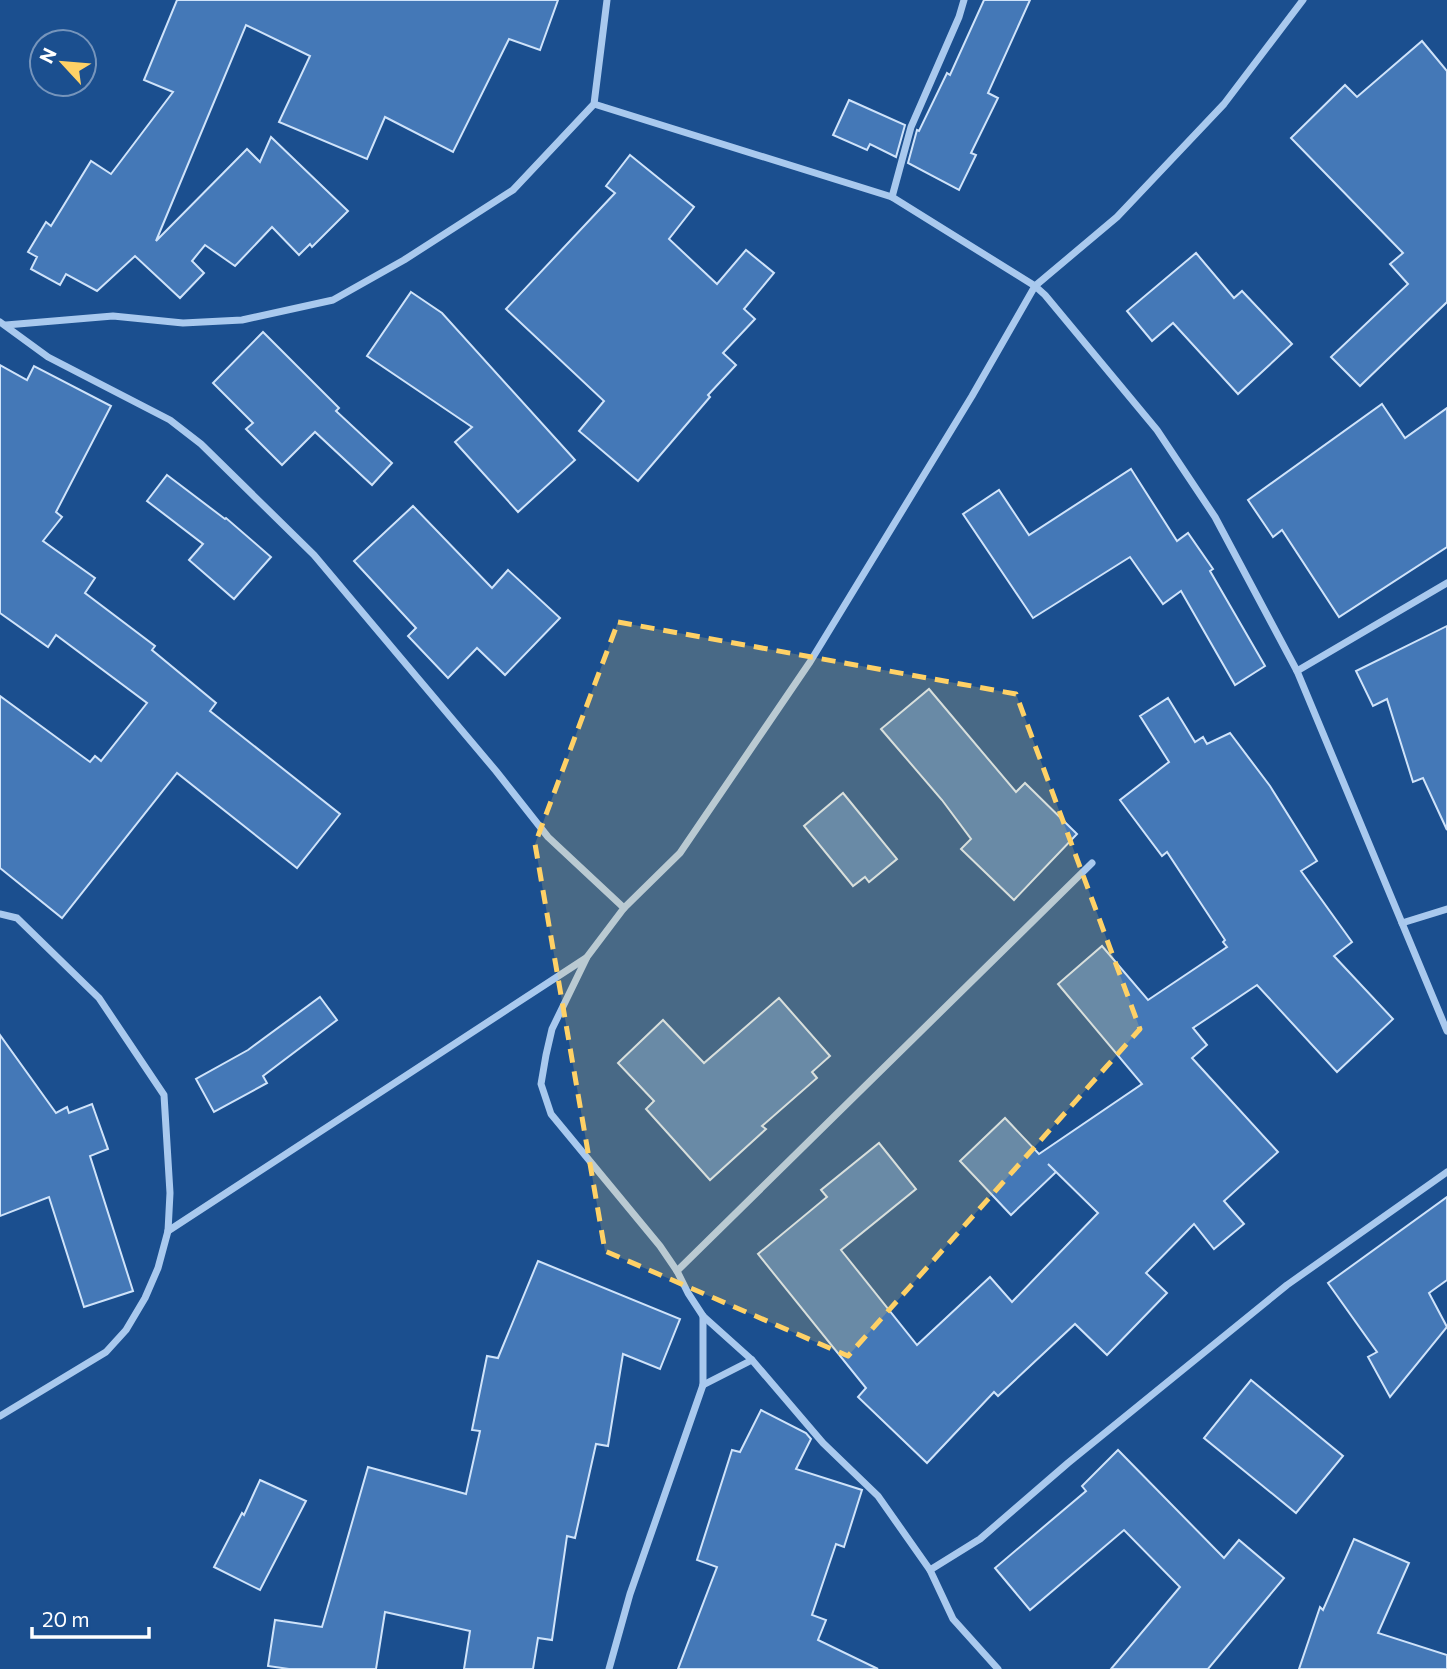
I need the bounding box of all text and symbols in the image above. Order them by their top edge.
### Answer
north arrow [28,28,98,98]
text: N [34,44,61,67]
scale bar [32,1596,149,1640]
text: 20 m [42,1606,90,1631]

